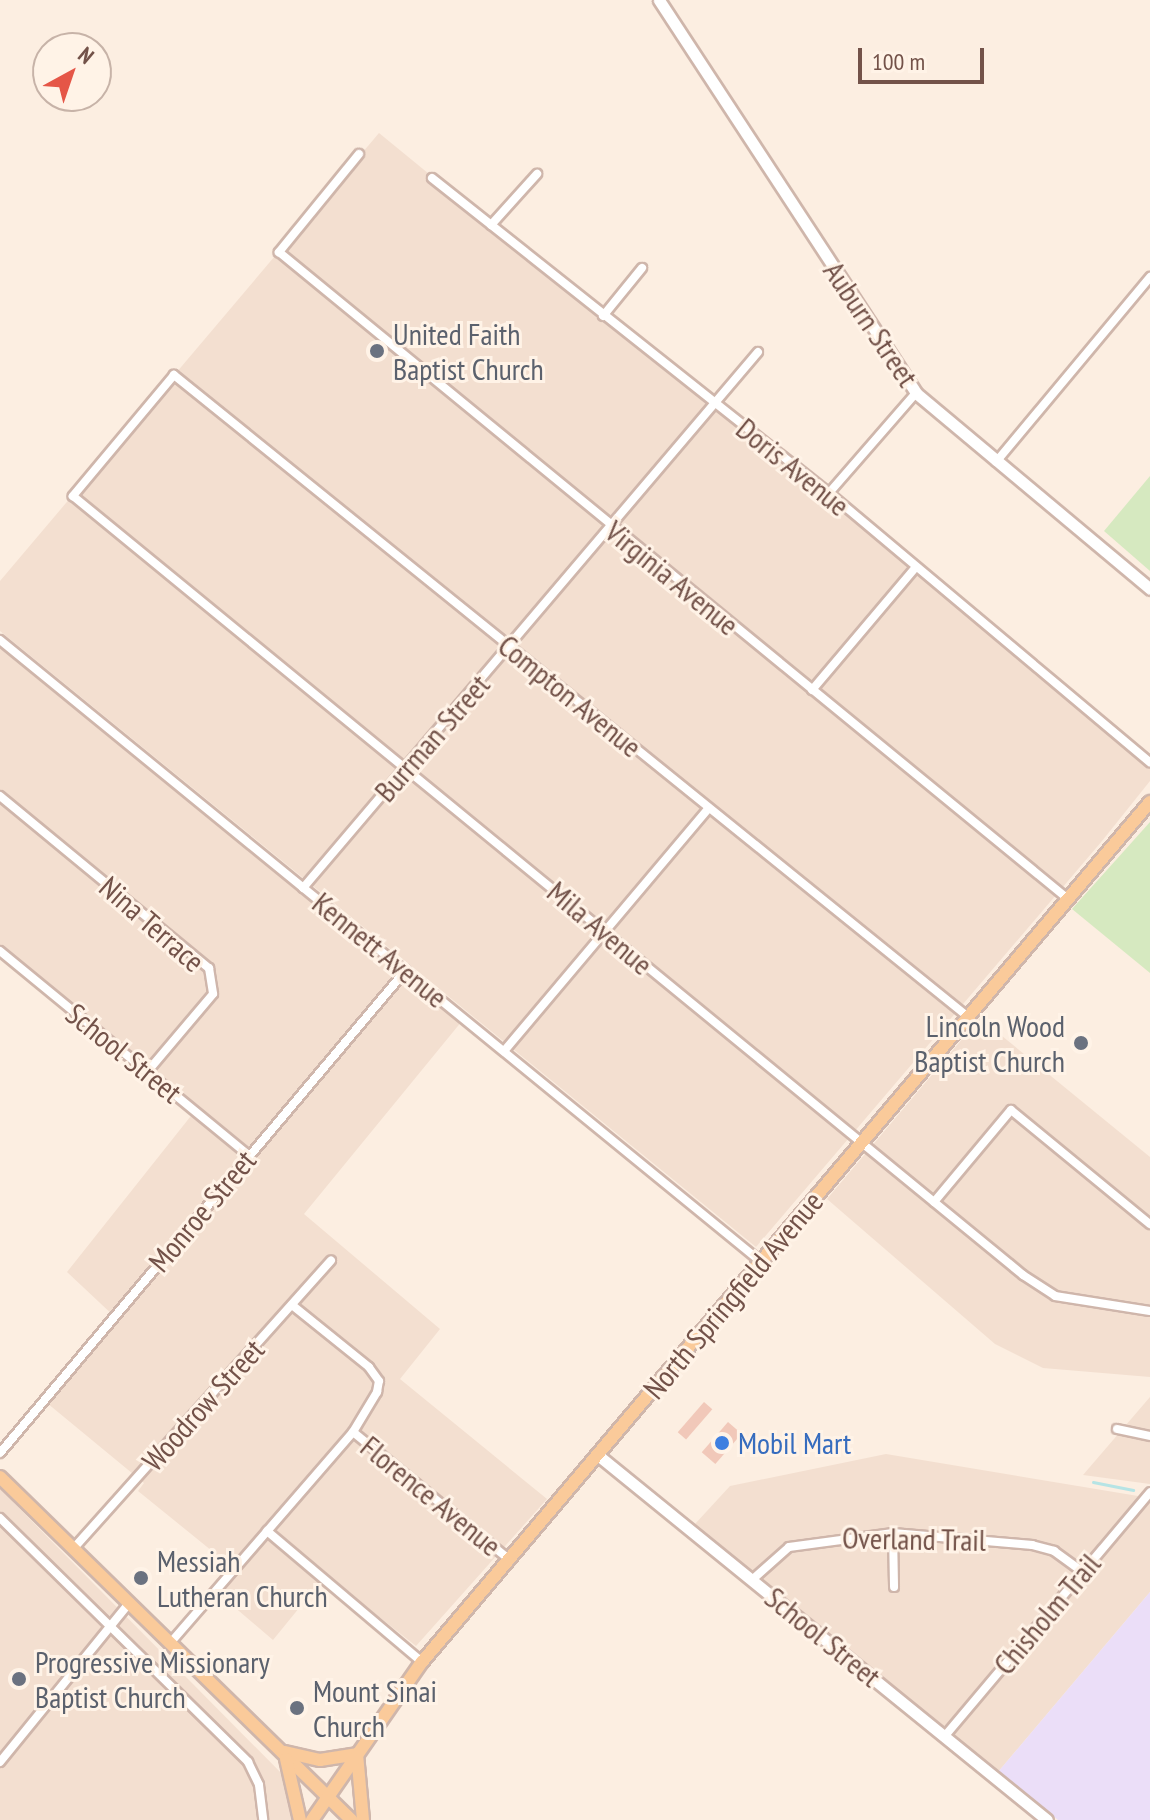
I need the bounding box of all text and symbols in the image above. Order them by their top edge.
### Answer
north arrow [32,32,112,112]
scale bar [862,32,988,82]
text: N [73,41,100,70]
text: 100 m [872,46,925,77]
street label: Auburn Street [816,255,926,393]
place label: United Faith Baptist Church [393,316,544,386]
marker: United Faith Baptist Church [368,342,386,360]
street label: Doris Avenue [729,410,857,524]
street label: Virginia Avenue [598,513,746,643]
street label: Compton Avenue [491,627,649,765]
street label: Burrman Street [367,667,497,809]
street label: Nina Terrace [92,868,212,980]
street label: Mila Avenue [540,873,660,983]
street label: Kennett Avenue [305,885,455,1015]
street label: School Street [59,996,189,1110]
place label: Lincoln Wood Baptist Church [914,1008,1065,1078]
marker: Lincoln Wood Baptist Church [1072,1034,1090,1052]
street label: Monroe Street [141,1143,263,1279]
street label: North Springfield Avenue [636,1184,830,1406]
street label: Woodrow Street [134,1332,272,1478]
place label: Mobil Mart [738,1425,851,1461]
street label: Florence Avenue [353,1428,509,1564]
marker: Mobil Mart [713,1434,731,1452]
street label: Overland Trail [841,1520,987,1558]
place label: Messiah Lutheran Church [157,1543,328,1614]
street label: Chisholm Trail [986,1546,1108,1682]
marker: Messiah Lutheran Church [132,1569,150,1587]
street label: School Street [758,1580,888,1694]
place label: Progressive Missionary Baptist Church [35,1644,270,1714]
marker: Progressive Missionary Baptist Church [10,1670,28,1688]
place label: Mount Sinai Church [313,1673,437,1744]
marker: Mount Sinai Church [288,1699,306,1717]

